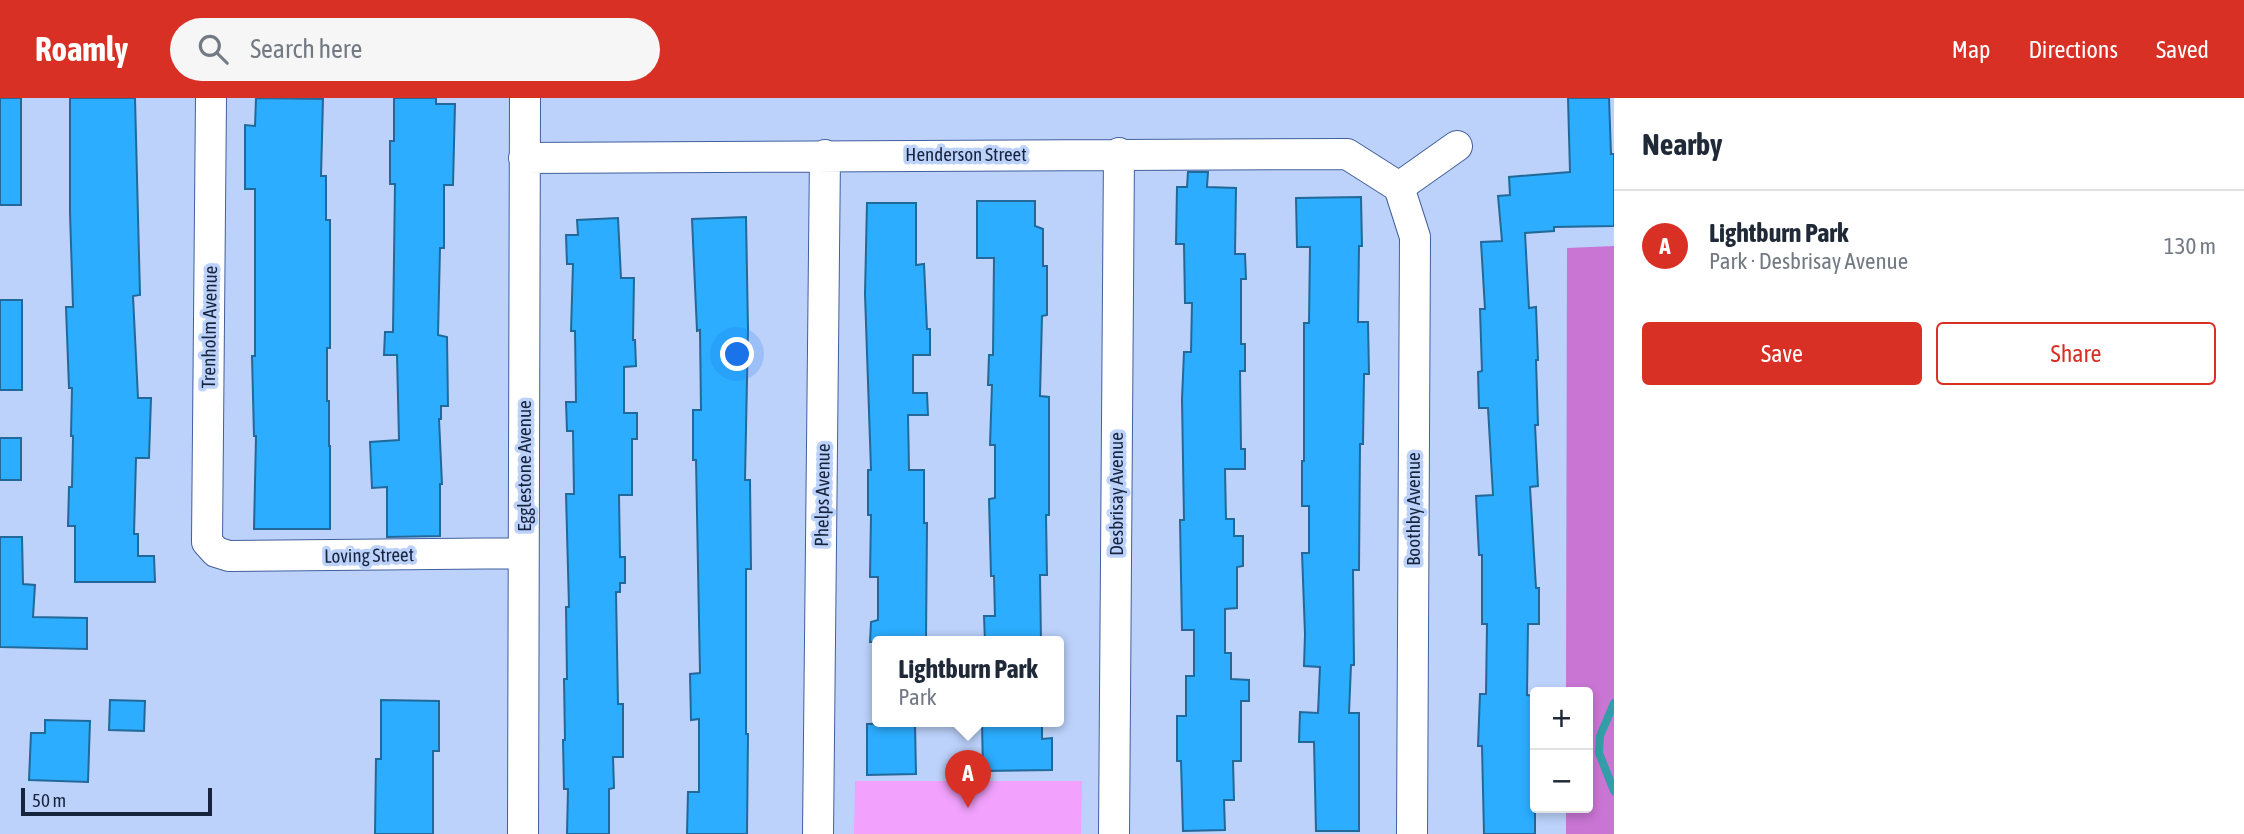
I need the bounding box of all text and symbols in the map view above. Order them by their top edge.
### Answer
search box [170,18,660,81]
text: Roamly [35,30,128,68]
icon: search [194,30,232,68]
text: Search here [250,34,362,64]
text: Map [1952,36,1990,63]
text: Directions [2028,36,2118,63]
text: Saved [2156,36,2209,63]
text: Nearby [1642,127,1722,161]
street label: Henderson Street [905,143,1027,165]
text: Lightburn Park [1709,218,1848,248]
text: A [1659,233,1671,259]
text: 130 m [2164,233,2216,259]
text: Park · Desbrisay Avenue [1709,248,1908,274]
street label: Trenholm Avenue [197,265,221,389]
button: Save [1642,322,1922,385]
button: Share [1936,322,2216,385]
your location [720,337,754,371]
street label: Egglestone Avenue [513,400,535,532]
street label: Desbrisay Avenue [1105,432,1127,556]
street label: Phelps Avenue [810,443,834,547]
street label: Boothby Avenue [1402,452,1424,566]
street label: Loving Street [324,543,414,567]
popup [872,636,1064,727]
text: Lightburn Park [898,654,1038,684]
text: Park [898,684,937,710]
map controls [1530,687,1593,813]
button: + [1530,687,1593,750]
pin: A [945,750,991,808]
button: − [1530,750,1593,813]
scale bar [21,785,212,817]
text: 50 m [32,789,66,811]

